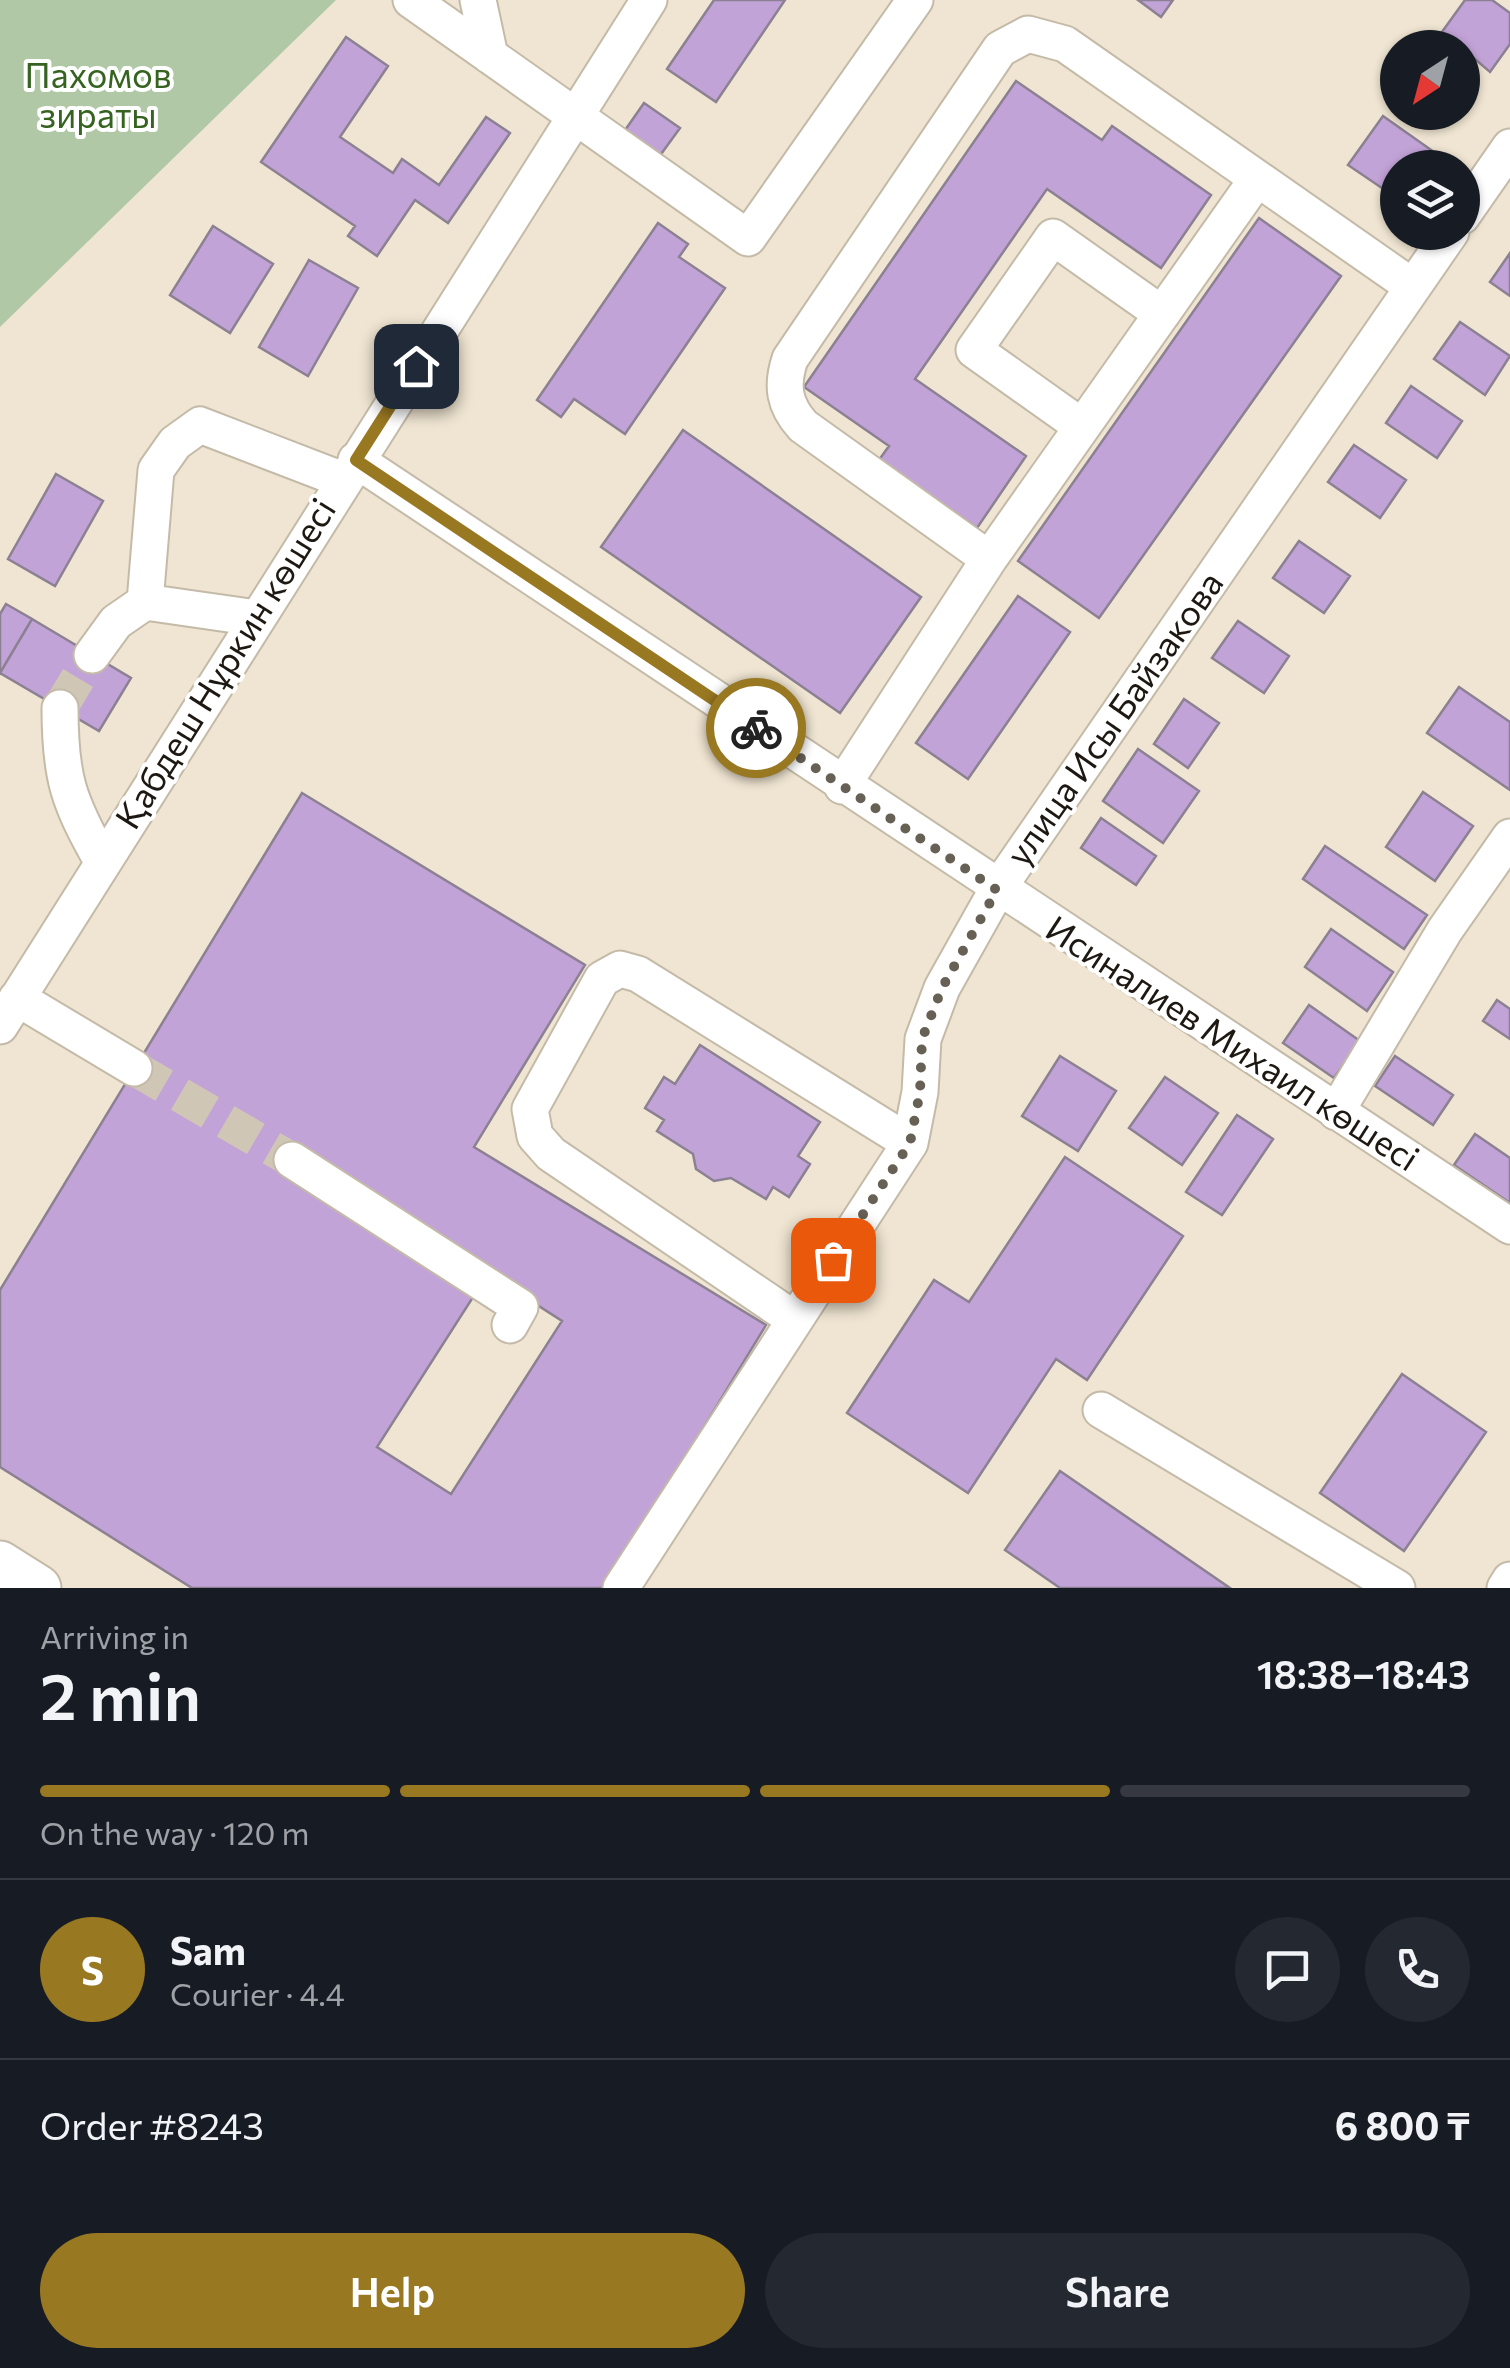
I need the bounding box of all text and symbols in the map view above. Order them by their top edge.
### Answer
north arrow [1380,30,1480,130]
map controls [1380,30,1480,250]
park label: Пахомов зираты [24,52,172,135]
button: layers [1380,150,1480,250]
pin [374,324,459,409]
icon: home [389,339,444,394]
street label: Қабдеш Нұркин көшесі [105,490,343,836]
street label: улица Исы Байзакова [995,562,1231,873]
courier [706,678,806,778]
icon: bike [729,701,784,756]
street label: Исиналиев Михаил көшесі [1039,905,1428,1179]
pin [791,1218,876,1303]
icon: bag [806,1233,861,1288]
text: Arriving in [40,1616,189,1656]
text: 18:38–18:43 [1257,1650,1470,1697]
text: 2 min [40,1654,201,1733]
text: On the way · 120 m [40,1812,309,1852]
button: chat [1235,1917,1340,2022]
button: phone [1365,1917,1470,2022]
text: Sam [170,1926,246,1973]
text: S [81,1946,104,1993]
text: Courier · 4.4 [170,1973,345,2013]
text: Order #8243 [40,2101,264,2148]
text: 6 800 ₸ [1335,2101,1470,2148]
button: Help [40,2233,745,2348]
button: Share [765,2233,1470,2348]

